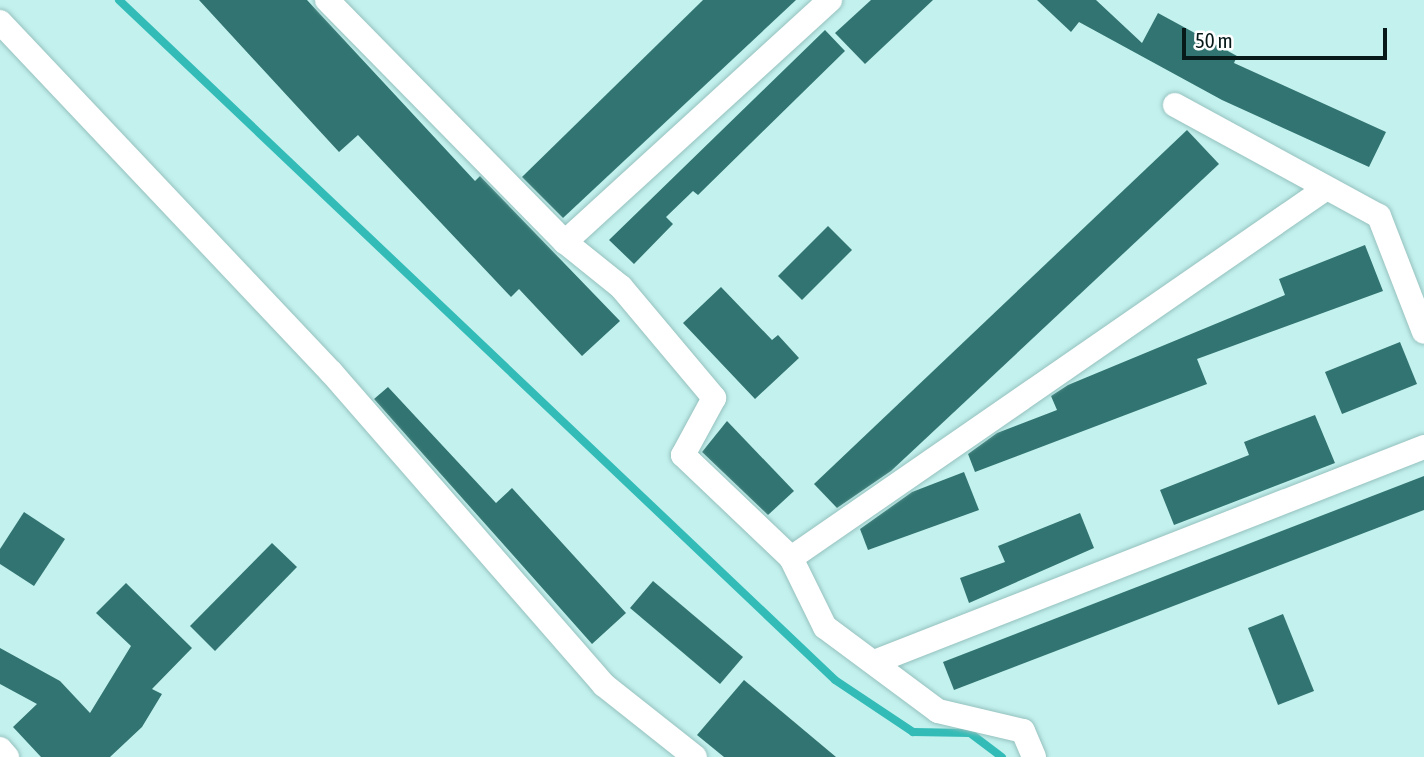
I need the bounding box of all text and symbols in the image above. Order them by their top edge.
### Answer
scale bar [1186,14,1391,58]
text: 50 m [1195,28,1233,52]

